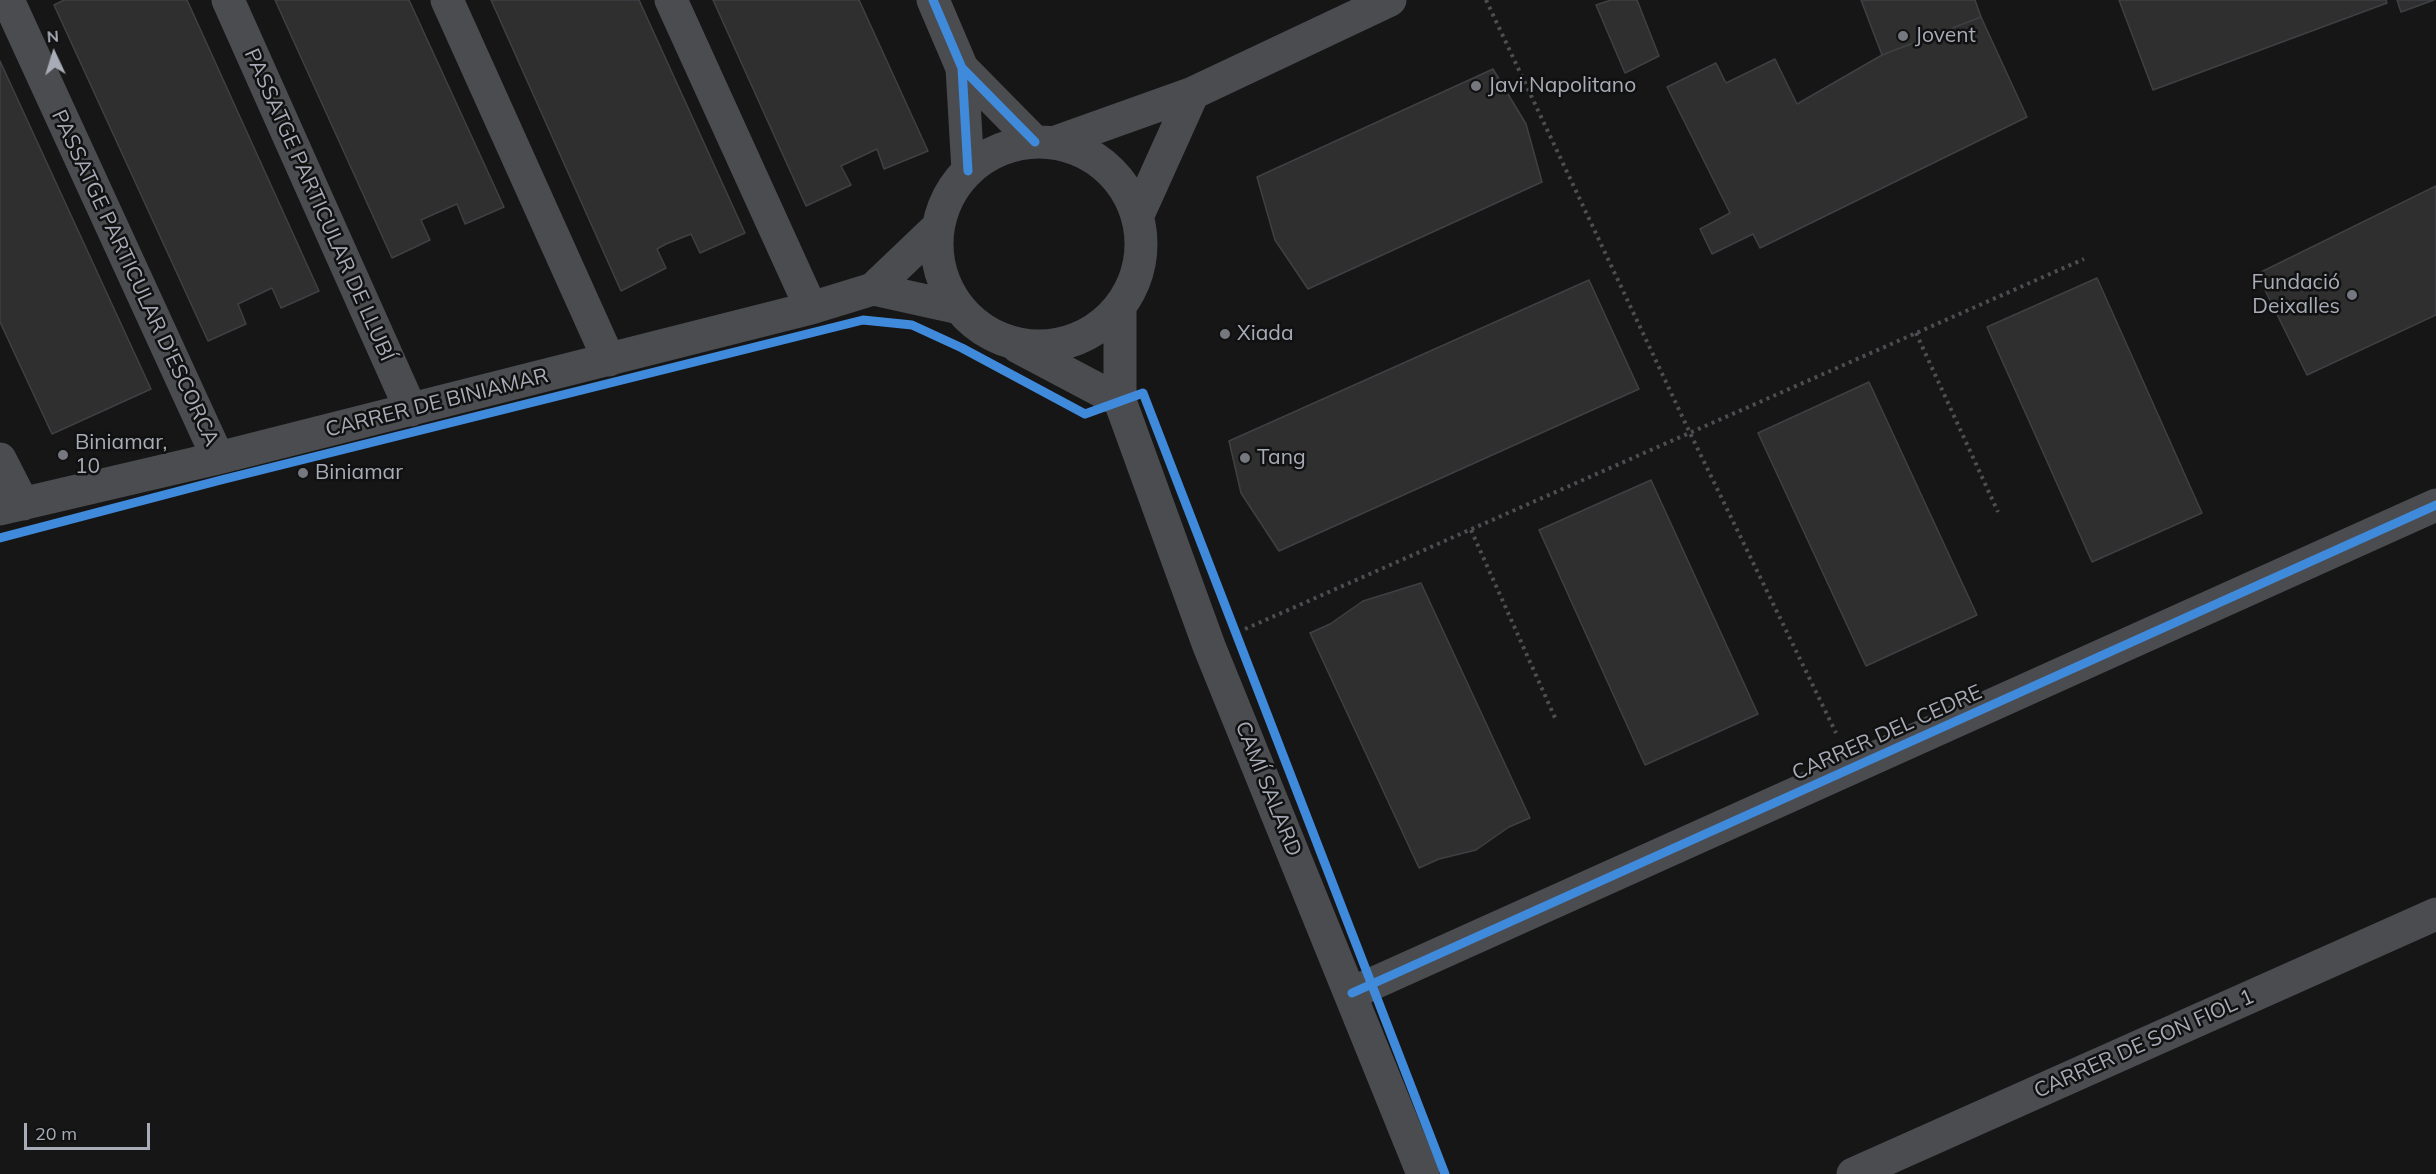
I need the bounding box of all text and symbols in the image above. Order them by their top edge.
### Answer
place label: Jovent [1915,23,1976,49]
north arrow [24,24,84,84]
text: N [46,26,59,46]
marker: Jovent [1896,29,1910,43]
street label: PASSATGE PARTICULAR DE LLUBÍ [238,45,400,365]
place label: Javi Napolitano [1488,73,1636,99]
marker: Javi Napolitano [1469,79,1483,93]
street label: PASSATGE PARTICULAR D'ESCORCA [46,106,224,450]
place label: Fundació Deixalles [2251,270,2340,320]
marker: Fundació Deixalles [2345,288,2359,302]
place label: Xiada [1237,321,1293,347]
marker: Xiada [1218,327,1232,341]
street label: CARRER DE BINIAMAR [323,363,551,443]
place label: Biniamar, 10 [75,430,167,480]
place label: Tang [1257,445,1306,471]
marker: Biniamar, 10 [56,448,70,462]
marker: Tang [1238,451,1252,465]
place label: Biniamar [315,460,403,486]
marker: Biniamar [296,466,310,480]
street label: CARRER DEL CEDRE [1788,680,1986,786]
street label: CAMÍ SALARD [1229,718,1307,860]
street label: CARRER DE SON FIOL 1 [2030,984,2258,1104]
scale bar [27,1111,153,1149]
text: 20 m [35,1122,77,1145]

